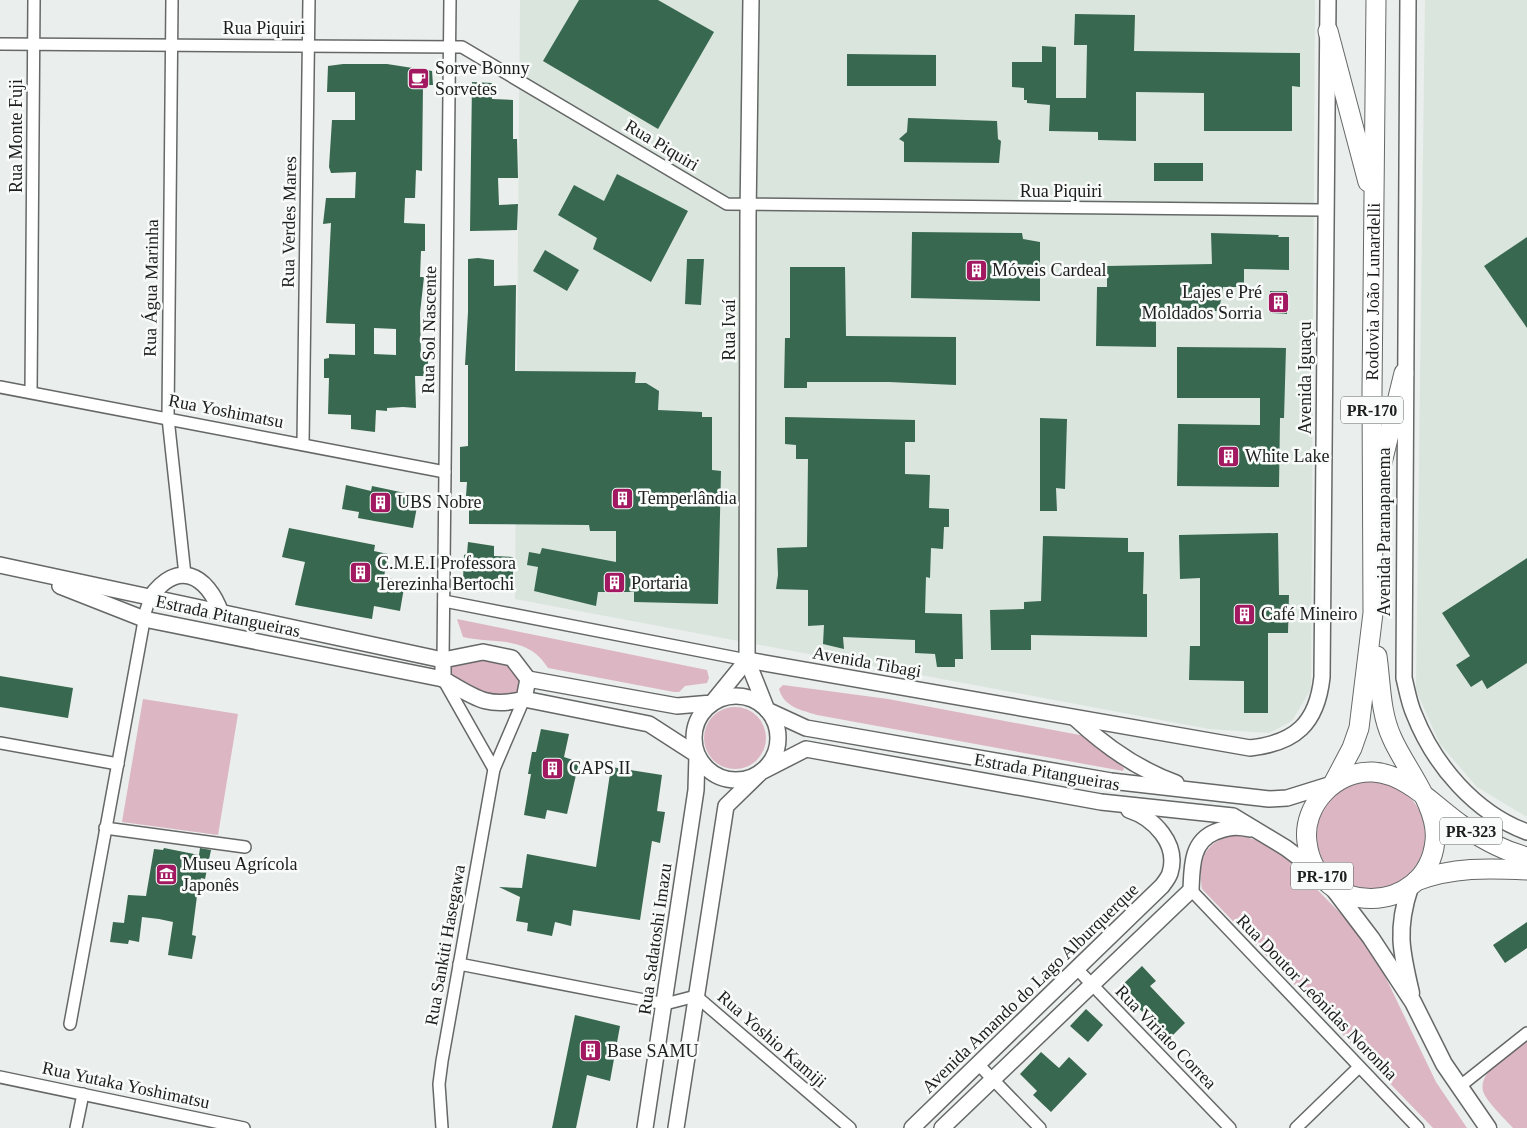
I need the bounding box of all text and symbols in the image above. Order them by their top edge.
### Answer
street label: Rua Piquiri [223,18,305,38]
place label: Sorve Bonny Sorvetes [435,58,530,99]
cafe icon: Sorve Bonny Sorvetes [407,66,431,90]
street label: Rua Monte Fuji [6,79,26,193]
street label: Rua Piquiri [621,115,703,175]
street label: Rua Verdes Mares [278,156,300,288]
street label: Rua Piquiri [1020,181,1102,201]
street label: Rodovia João Lunardelli [1362,203,1384,381]
street label: Rua Água Marinha [139,219,162,357]
building icon: Móveis Cardeal [964,258,988,282]
place label: Móveis Cardeal [992,260,1106,280]
street label: Rua Sol Nascente [418,266,440,394]
place label: Lajes e Pré Moldados Sorria [1142,282,1262,323]
building icon: Lajes e Pré Moldados Sorria [1266,290,1290,314]
street label: Rua Ivaí [719,299,739,361]
street label: Avenida Iguaçu [1295,321,1315,435]
street label: Rua Yoshimatsu [167,390,285,432]
road number: PR-170 [1341,396,1403,424]
building icon: White Lake [1217,444,1241,468]
place label: White Lake [1245,446,1329,466]
street label: Avenida Paranapanema [1374,447,1394,617]
building icon: Temperlândia [610,486,634,510]
place label: Temperlândia [638,488,737,508]
building icon: UBS Nobre [369,490,393,514]
place label: UBS Nobre [397,492,482,512]
place label: C.M.E.I Professora Terezinha Bertochi [377,553,516,594]
building icon: C.M.E.I Professora Terezinha Bertochi [349,561,373,585]
building icon: Portaria [603,571,627,595]
place label: Portaria [631,573,688,593]
street label: Estrada Pitangueiras [154,591,302,641]
building icon: Café Mineiro [1233,602,1257,626]
place label: Café Mineiro [1261,604,1357,624]
street label: Avenida Tibagi [811,643,923,681]
street label: Estrada Pitangueiras [973,749,1121,795]
building icon: CAPS II [541,756,565,780]
place label: CAPS II [569,758,631,778]
road number: PR-323 [1440,818,1502,844]
place label: Museu Agrícola Japonês [182,854,297,895]
museum icon: Museu Agrícola Japonês [154,862,178,886]
street label: Rua Sadatoshi Imazu [634,862,676,1016]
road number: PR-170 [1291,862,1353,889]
street label: Rua Sankiti Hasegawa [421,863,469,1027]
street label: Avenida Amando do Lago Alburquerque [918,879,1142,1097]
street label: Rua Doutor Leônidas Noronha [1233,910,1401,1084]
street label: Rua Viriato Correa [1111,981,1221,1093]
street label: Rua Yoshio Kamiji [714,986,830,1092]
building icon: Base SAMU [579,1039,603,1063]
place label: Base SAMU [607,1041,699,1061]
street label: Rua Yutaka Yoshimatsu [40,1057,212,1113]

